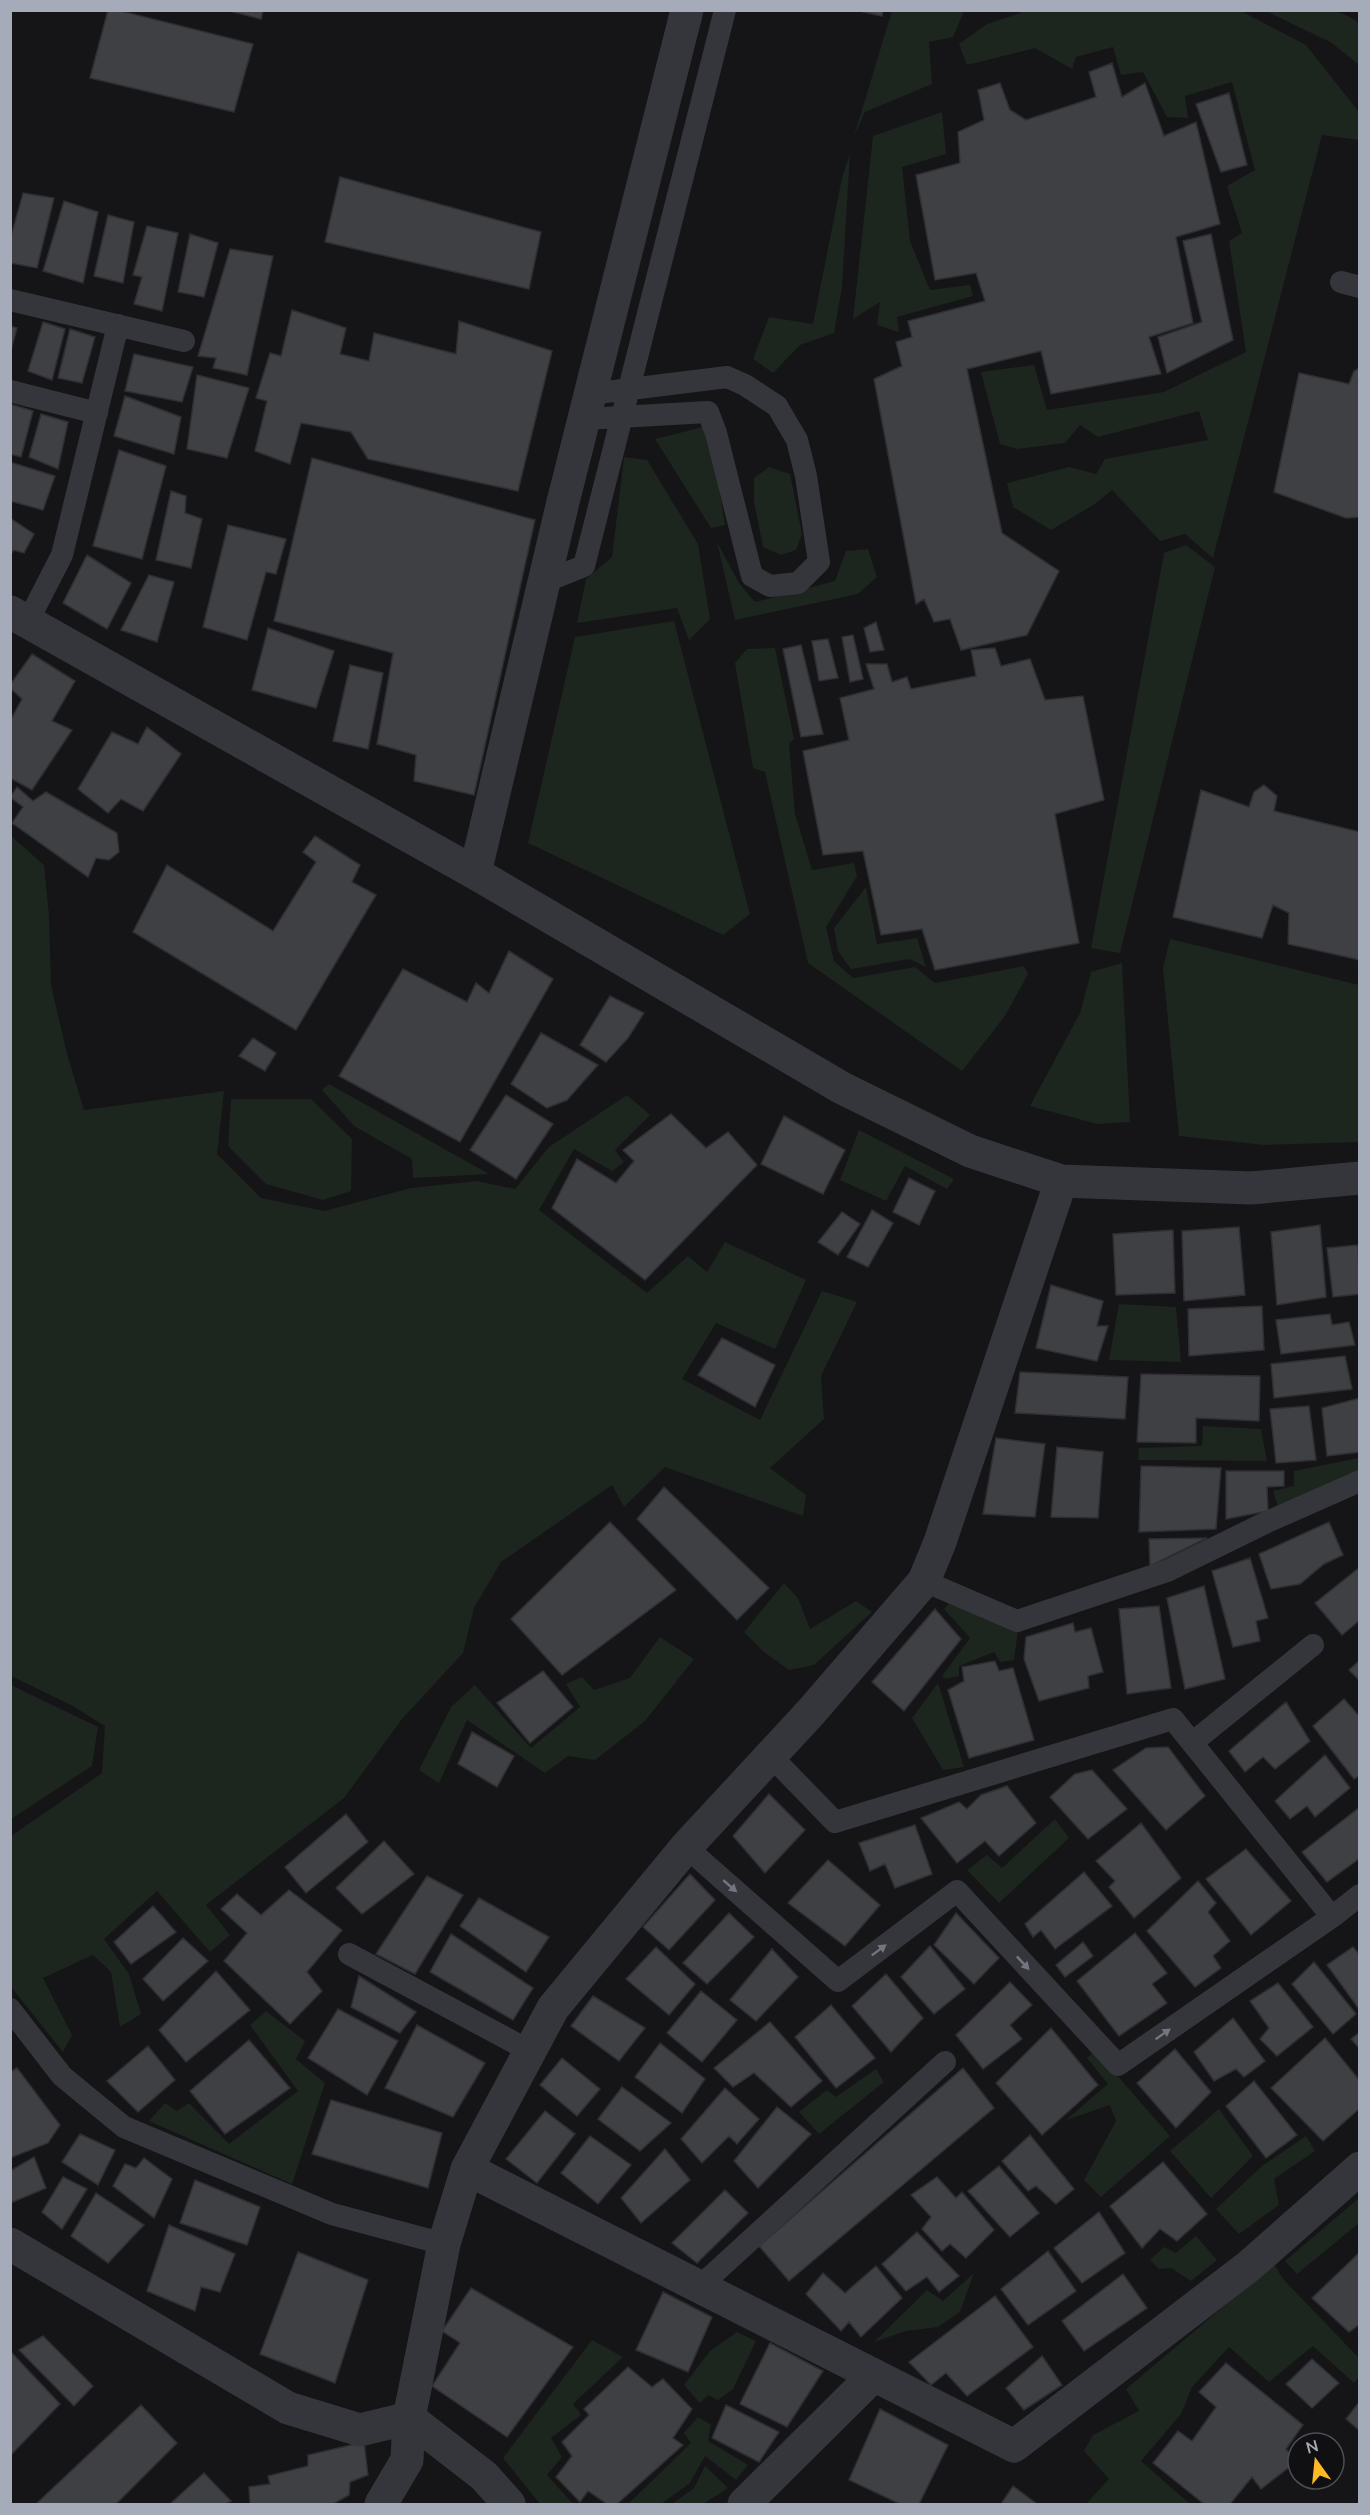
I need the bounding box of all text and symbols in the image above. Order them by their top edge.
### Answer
one-way arrow [722,1879,737,1892]
one-way arrow [871,1945,886,1957]
one-way arrow [1016,1955,1030,1970]
one-way arrow [1155,2028,1171,2040]
north arrow [1286,2431,1346,2491]
text: N [1304,2435,1321,2458]

